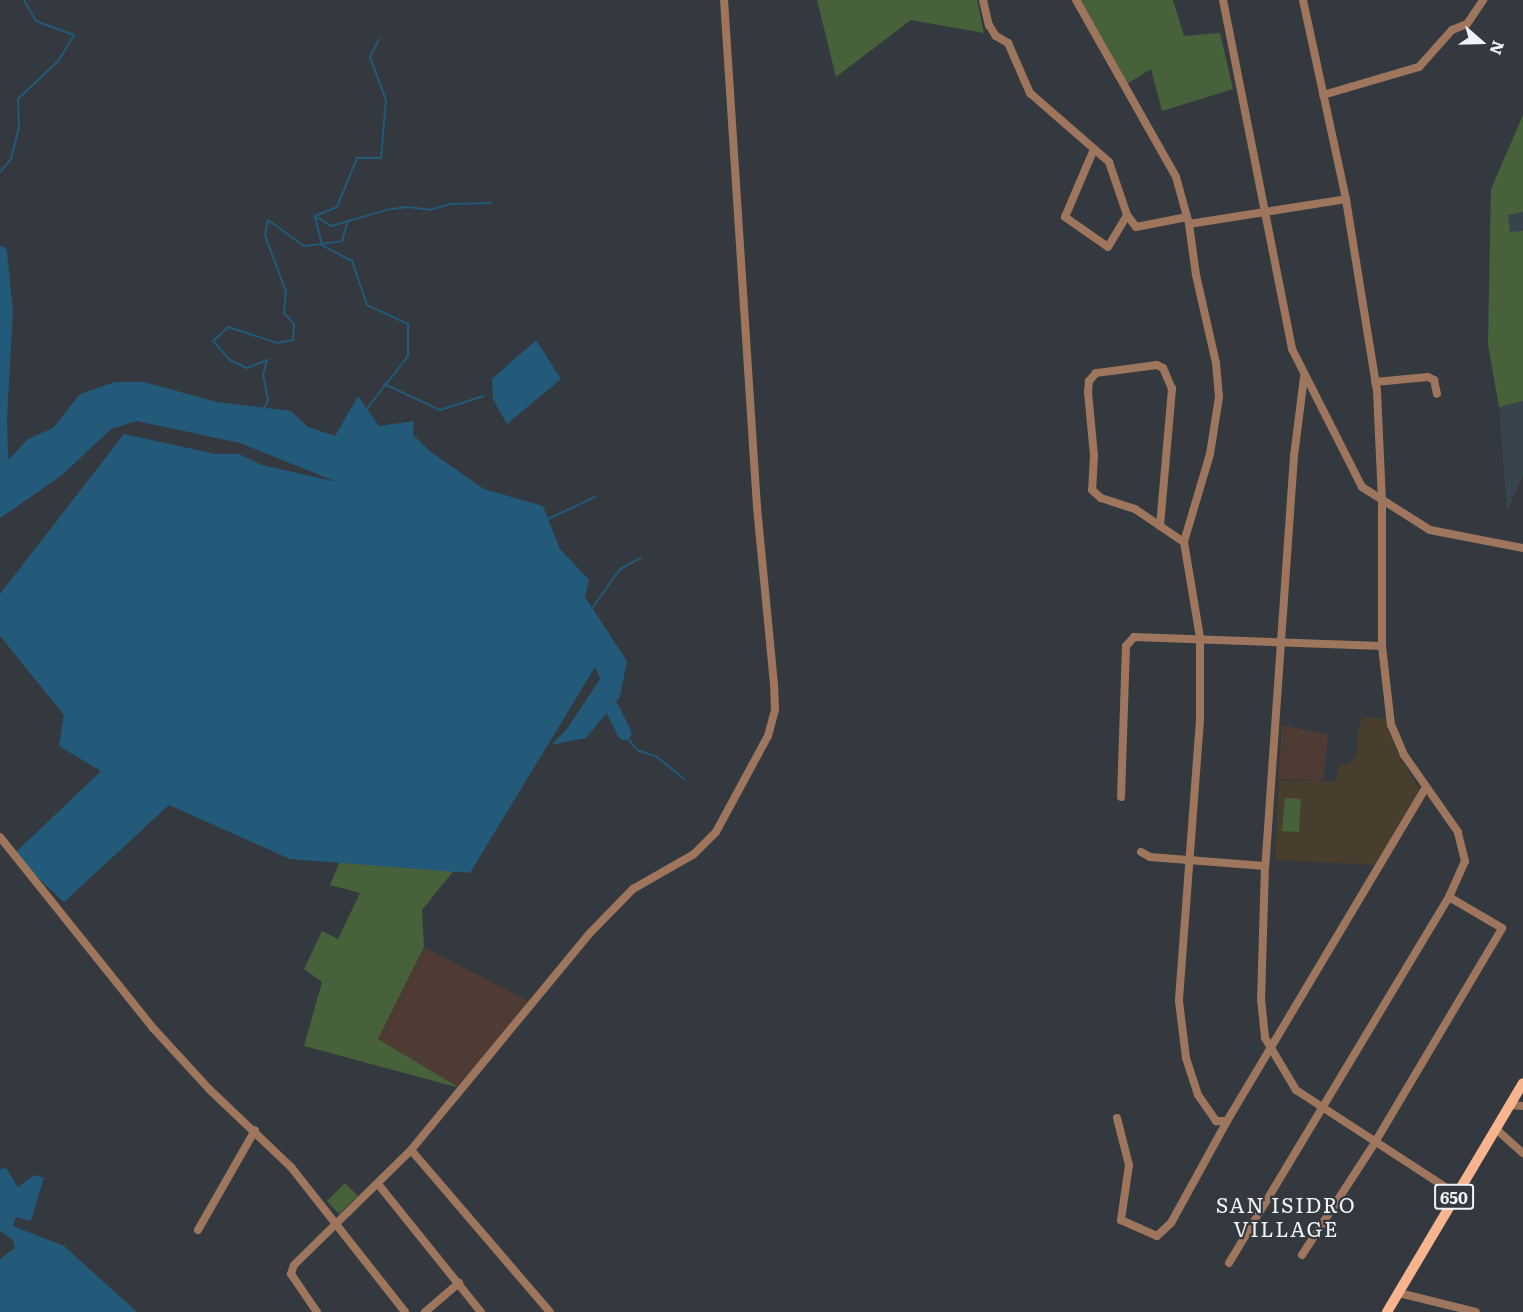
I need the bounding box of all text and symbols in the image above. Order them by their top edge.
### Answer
north arrow [1451,12,1511,72]
text: N [1484,38,1511,59]
road number: 650 [1433,1184,1475,1210]
district label: SAN ISIDRO VILLAGE [1216,1191,1356,1241]

